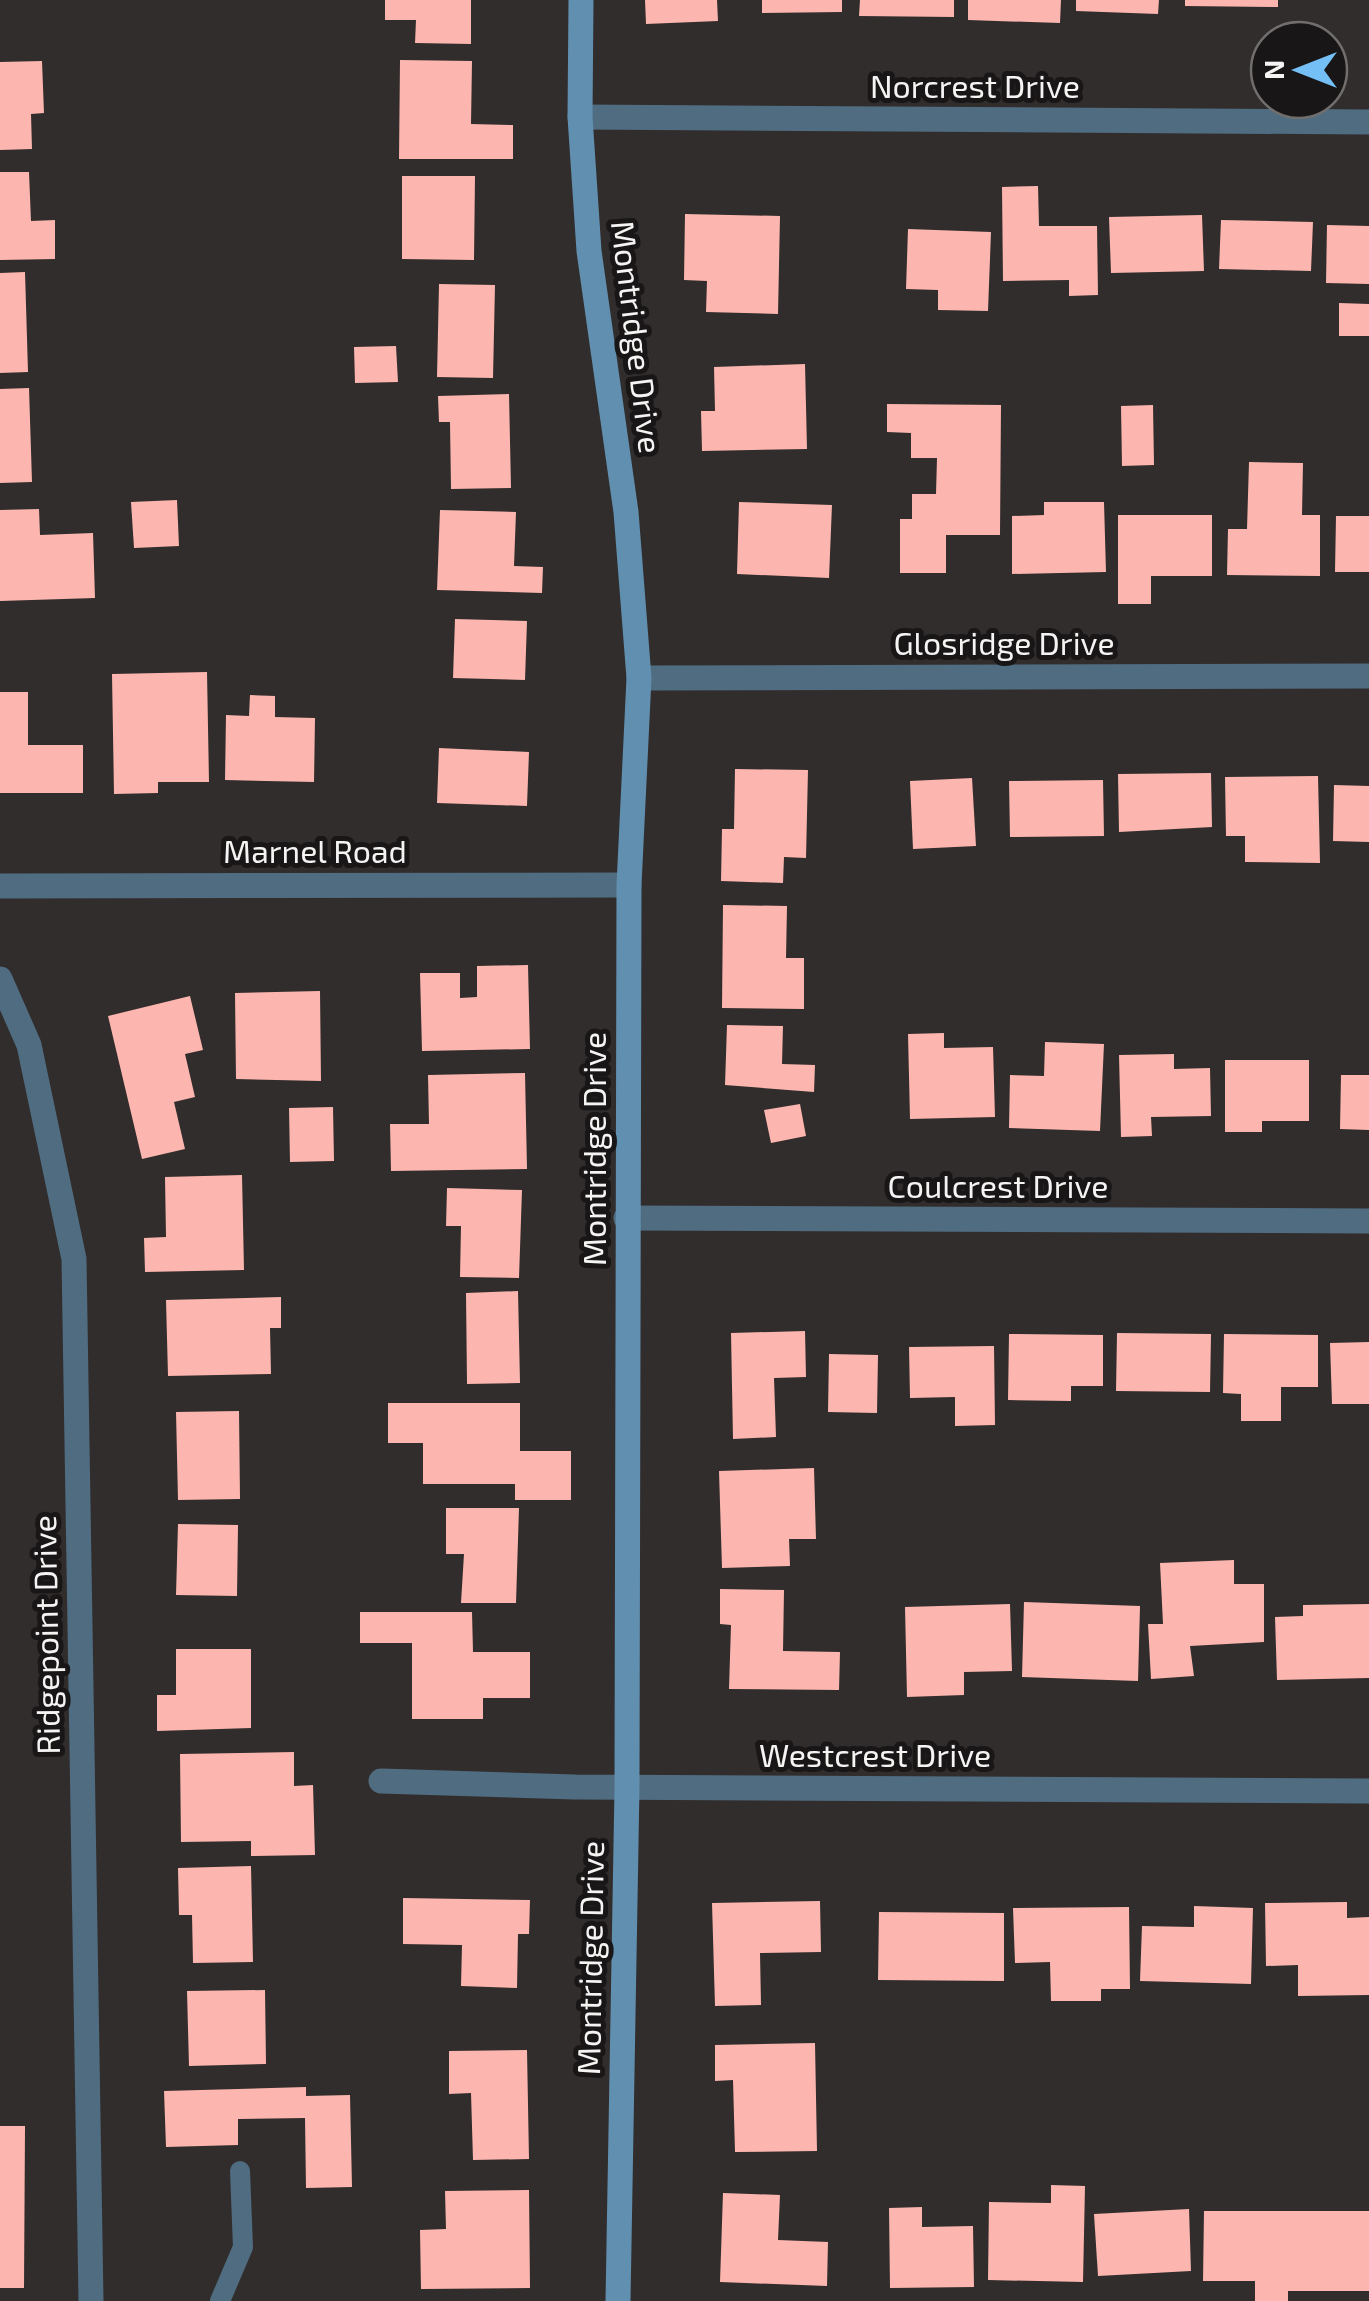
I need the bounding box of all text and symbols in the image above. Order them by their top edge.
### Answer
north arrow [1249,20,1349,120]
text: N [1256,60,1290,80]
street label: Norcrest Drive [870,66,1080,104]
street label: Montridge Drive [605,218,671,455]
street label: Glosridge Drive [893,623,1115,661]
street label: Marnel Road [223,831,407,869]
street label: Montridge Drive [574,1032,612,1266]
street label: Coulcrest Drive [888,1166,1108,1204]
street label: Ridgepoint Drive [24,1515,66,1755]
street label: Westcrest Drive [759,1735,991,1773]
street label: Montridge Drive [568,1841,610,2075]

